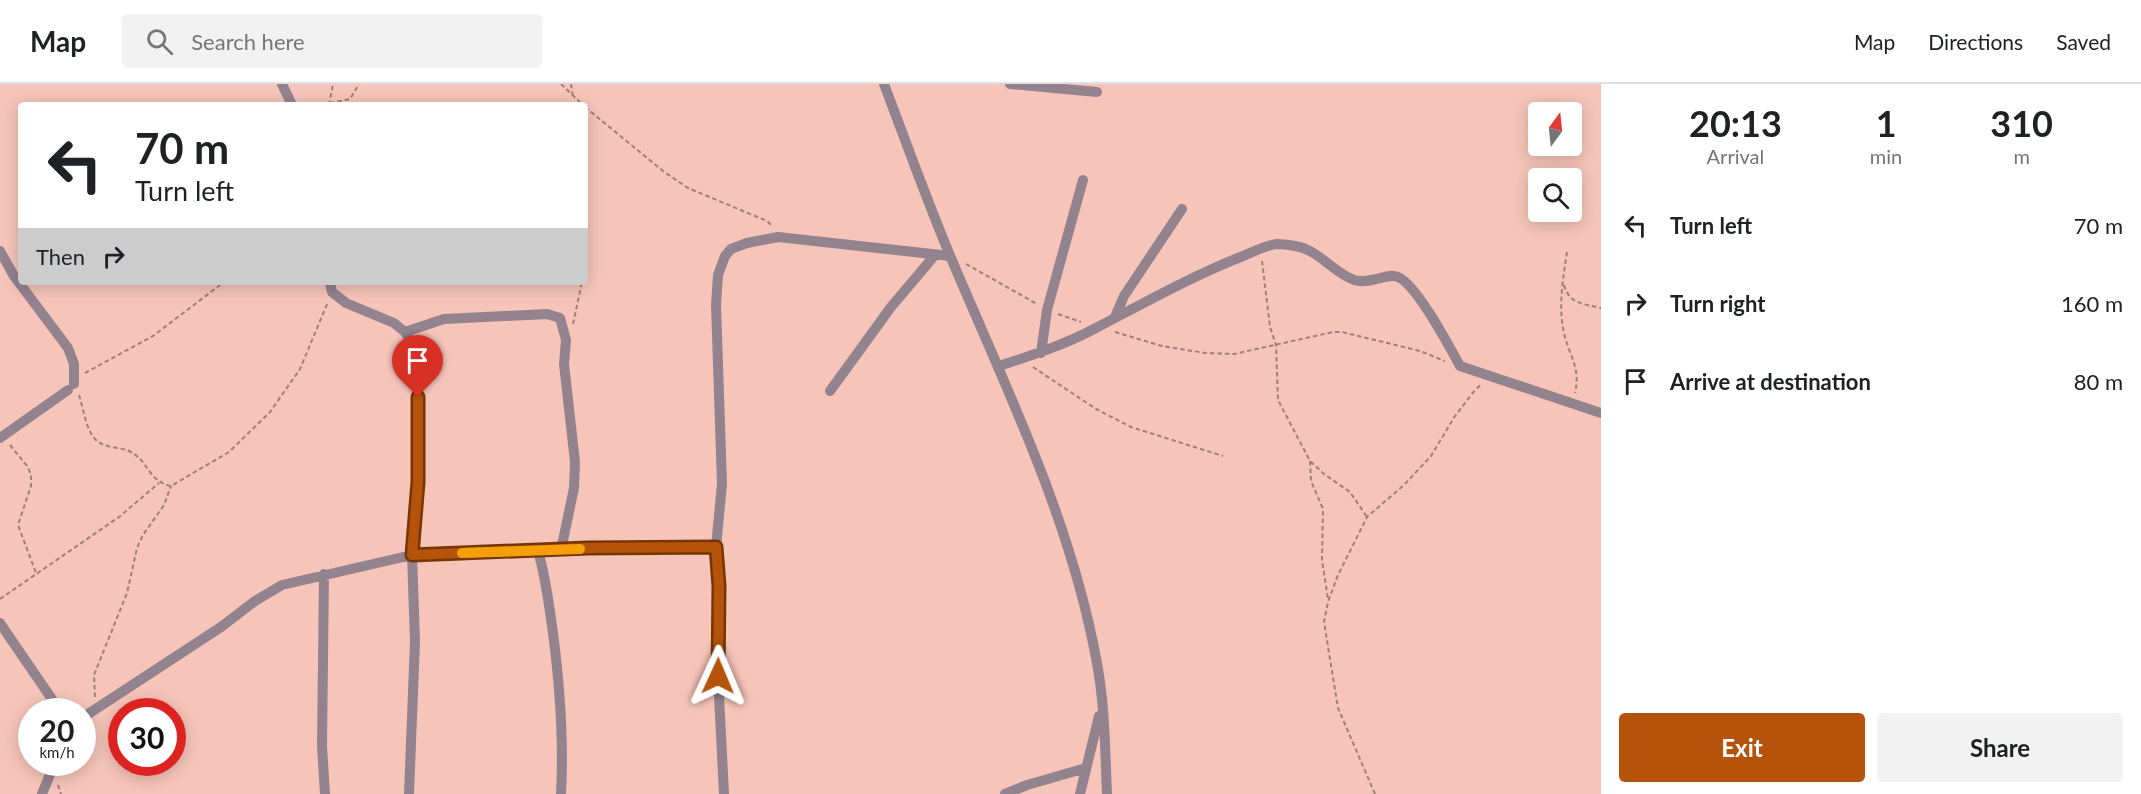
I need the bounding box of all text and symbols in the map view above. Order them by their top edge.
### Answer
search box [122,14,542,68]
text: Map [30,24,86,58]
icon: search [143,25,176,58]
text: Search here [191,28,305,55]
text: Map [1854,29,1895,54]
text: Directions [1928,29,2023,54]
text: Saved [2056,29,2111,54]
text: 20:13 [1689,101,1782,145]
text: 1 [1876,101,1897,145]
text: 310 [1990,101,2053,145]
north arrow [1528,102,1582,156]
map controls [1528,102,1582,222]
text: 70 m [135,123,229,173]
icon: left [36,126,114,204]
text: Arrival [1707,144,1764,168]
text: min [1870,144,1902,168]
text: m [2013,144,2030,168]
button: search [1528,168,1582,222]
text: Turn left [135,174,234,207]
icon: left [1619,209,1652,242]
text: Turn left [1670,212,1752,239]
text: 70 m [2074,212,2123,239]
icon: right [97,240,130,273]
text: Then [36,243,85,270]
icon: right [1619,287,1652,320]
text: Turn right [1670,290,1765,317]
text: 160 m [2061,290,2123,317]
pin [392,335,443,397]
icon: arrive [401,344,434,377]
icon: arrive [1619,365,1652,398]
text: Arrive at destination [1670,368,1871,395]
text: 80 m [2074,368,2123,395]
position arrow [686,644,750,708]
speed limit sign: 30 [108,698,186,776]
text: 20 [40,712,74,748]
button: Exit [1619,713,1865,782]
button: Share [1877,713,2123,782]
text: km/h [39,743,75,761]

